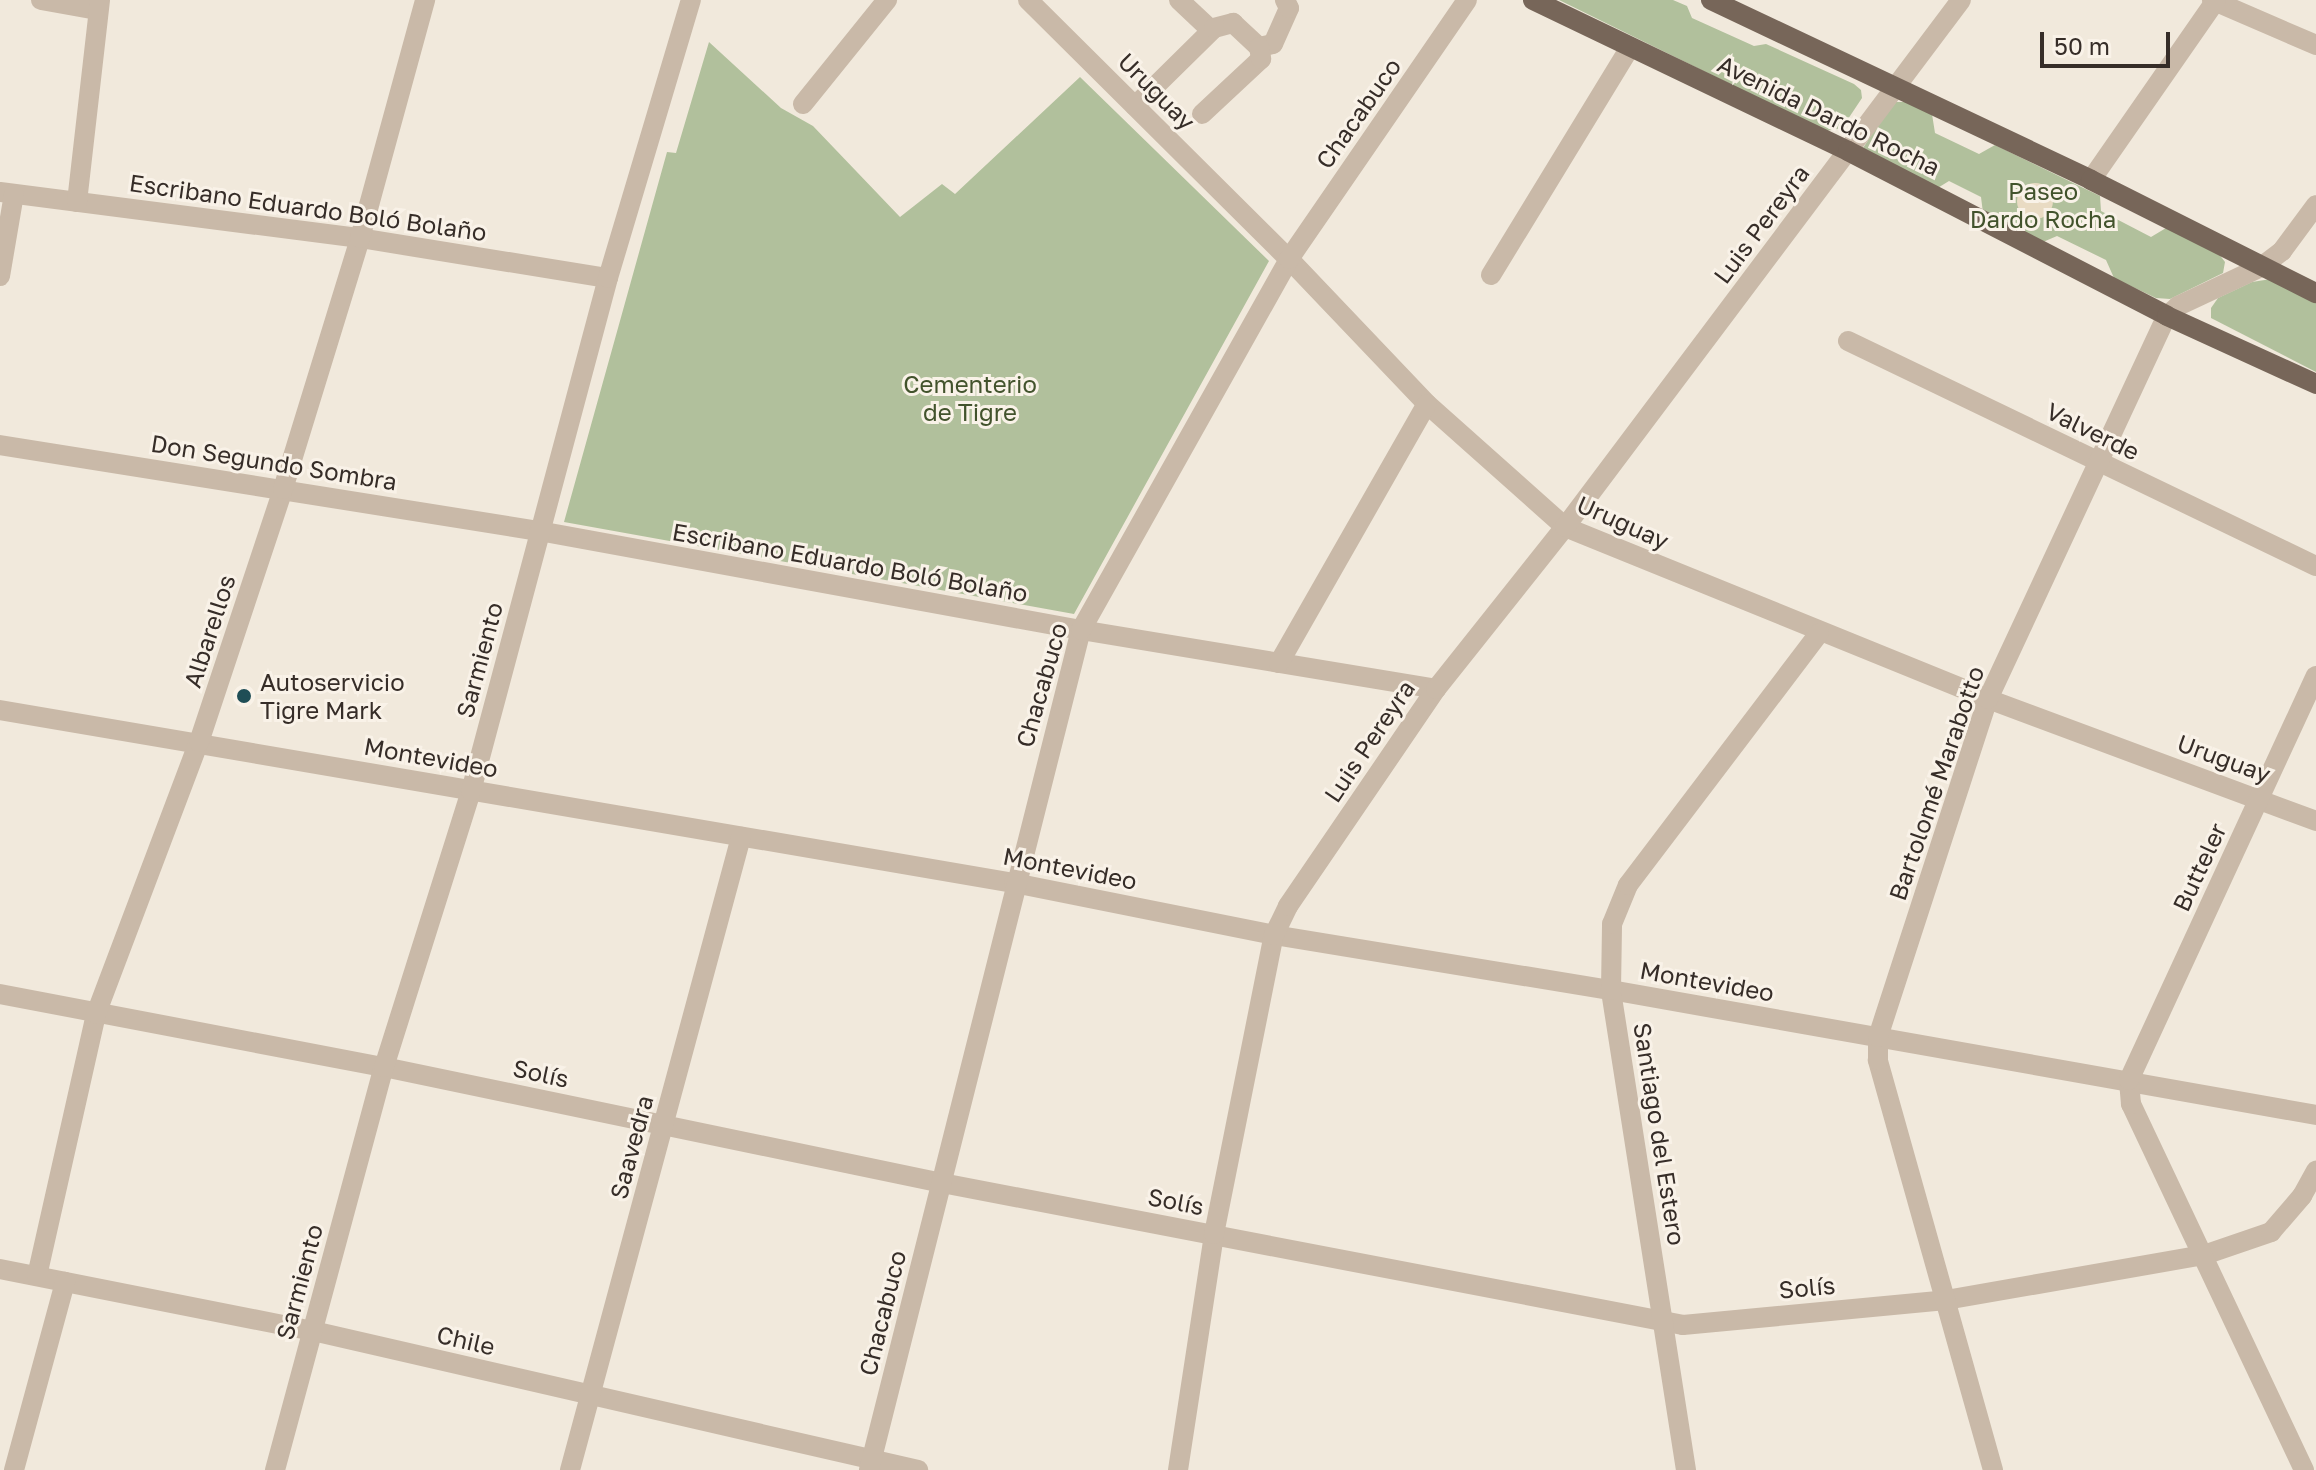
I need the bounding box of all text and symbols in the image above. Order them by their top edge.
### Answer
scale bar [2044,16,2174,66]
text: 50 m [2054,31,2110,60]
street label: Uruguay [1112,46,1202,136]
street label: Avenida Dardo Rocha [1713,49,1945,181]
street label: Chacabuco [1309,52,1407,174]
street label: Luis Pereyra [1707,159,1815,289]
street label: Escribano Eduardo Boló Bolaño [128,168,488,246]
park label: Paseo Dardo Rocha [1970,177,2116,233]
park label: Cementerio de Tigre [903,370,1037,426]
street label: Valverde [2042,396,2144,466]
street label: Don Segundo Sombra [149,428,399,496]
street label: Uruguay [1573,489,1673,555]
street label: Escribano Eduardo Boló Bolaño [670,517,1030,607]
street label: Albarellos [177,571,241,691]
street label: Sarmiento [450,599,508,721]
street label: Chacabuco [1010,619,1072,751]
street label: Bartolomé Marabotto [1882,662,1990,904]
place label: Autoservicio Tigre Mark [260,668,405,724]
street label: Luis Pereyra [1318,675,1420,807]
marker: Autoservicio Tigre Mark [235,687,253,705]
street label: Uruguay [2173,728,2275,788]
street label: Montevideo [362,731,500,783]
street label: Butteler [2166,818,2232,916]
street label: Montevideo [1001,841,1139,895]
street label: Montevideo [1638,955,1776,1007]
street label: Santiago del Estero [1628,1021,1692,1247]
street label: Solís [510,1053,572,1093]
street label: Saavedra [603,1092,659,1202]
street label: Solís [1145,1181,1207,1221]
street label: Sarmiento [270,1221,328,1343]
street label: Chacabuco [853,1247,911,1379]
street label: Solís [1778,1270,1836,1304]
street label: Chile [434,1319,498,1361]

